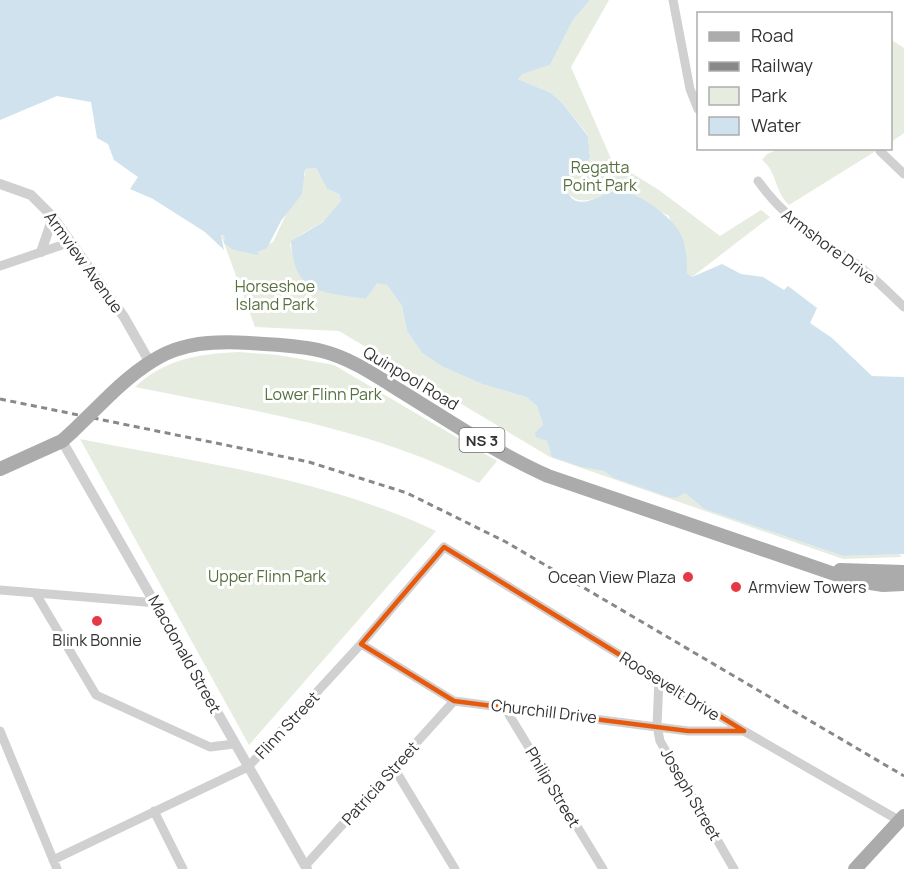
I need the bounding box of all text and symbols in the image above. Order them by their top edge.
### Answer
legend [697,12,892,150]
text: Road [751,23,794,47]
text: Railway [751,53,813,77]
text: Park [751,83,788,107]
text: Water [751,113,801,137]
park label: Regatta Point Park [563,156,638,196]
street label: Armshore Drive [777,203,881,289]
street label: Armview Avenue [40,207,128,317]
park label: Horseshoe Island Park [235,275,315,315]
street label: Quinpool Road [359,341,463,415]
park label: Lower Flinn Park [264,383,383,405]
road number: NS 3 [460,428,504,452]
park label: Upper Flinn Park [208,565,327,587]
place label: Ocean View Plaza [548,566,676,588]
marker: Ocean View Plaza [681,570,695,584]
place label: Armview Towers [748,576,866,598]
marker: Armview Towers [729,580,743,594]
street label: Macdonald Street [143,591,227,717]
marker: Blink Bonnie [90,614,104,628]
place label: Blink Bonnie [52,629,142,651]
street label: Roosevelt Drive [616,646,724,726]
street label: Flinn Street [250,687,324,763]
street label: Churchill Drive [490,694,598,728]
street label: Patricia Street [337,736,423,830]
street label: Philip Street [520,743,586,831]
street label: Joseph Street [656,744,726,844]

